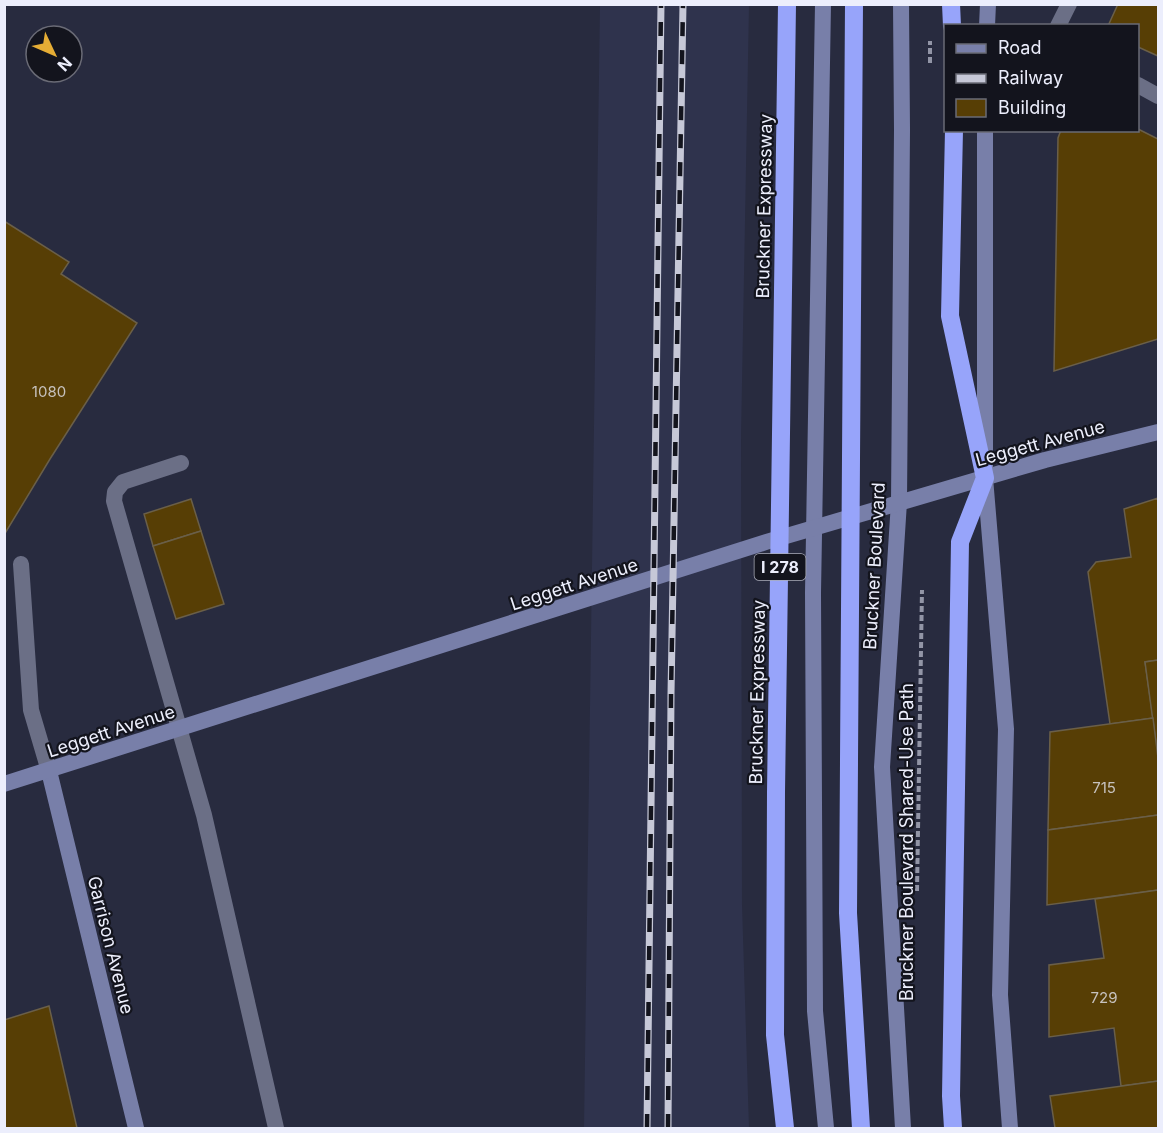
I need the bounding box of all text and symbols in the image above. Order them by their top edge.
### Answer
north arrow [24,24,84,84]
legend [944,24,1139,132]
text: Road [998,37,1041,58]
text: N [53,53,76,76]
text: Railway [998,67,1063,88]
text: Building [998,97,1066,118]
street label: Bruckner Expressway [752,113,776,299]
house number: 1080 [32,382,66,401]
street label: Leggett Avenue [973,416,1107,470]
street label: Bruckner Boulevard [859,482,889,650]
street label: Leggett Avenue [508,553,640,615]
road number: I 278 [754,554,806,580]
street label: Bruckner Expressway [745,599,769,785]
street label: Bruckner Boulevard Shared-Use Path [896,683,917,1001]
street label: Leggett Avenue [45,700,177,762]
house number: 715 [1092,778,1116,797]
street label: Garrison Avenue [84,874,138,1016]
house number: 729 [1091,988,1117,1007]

